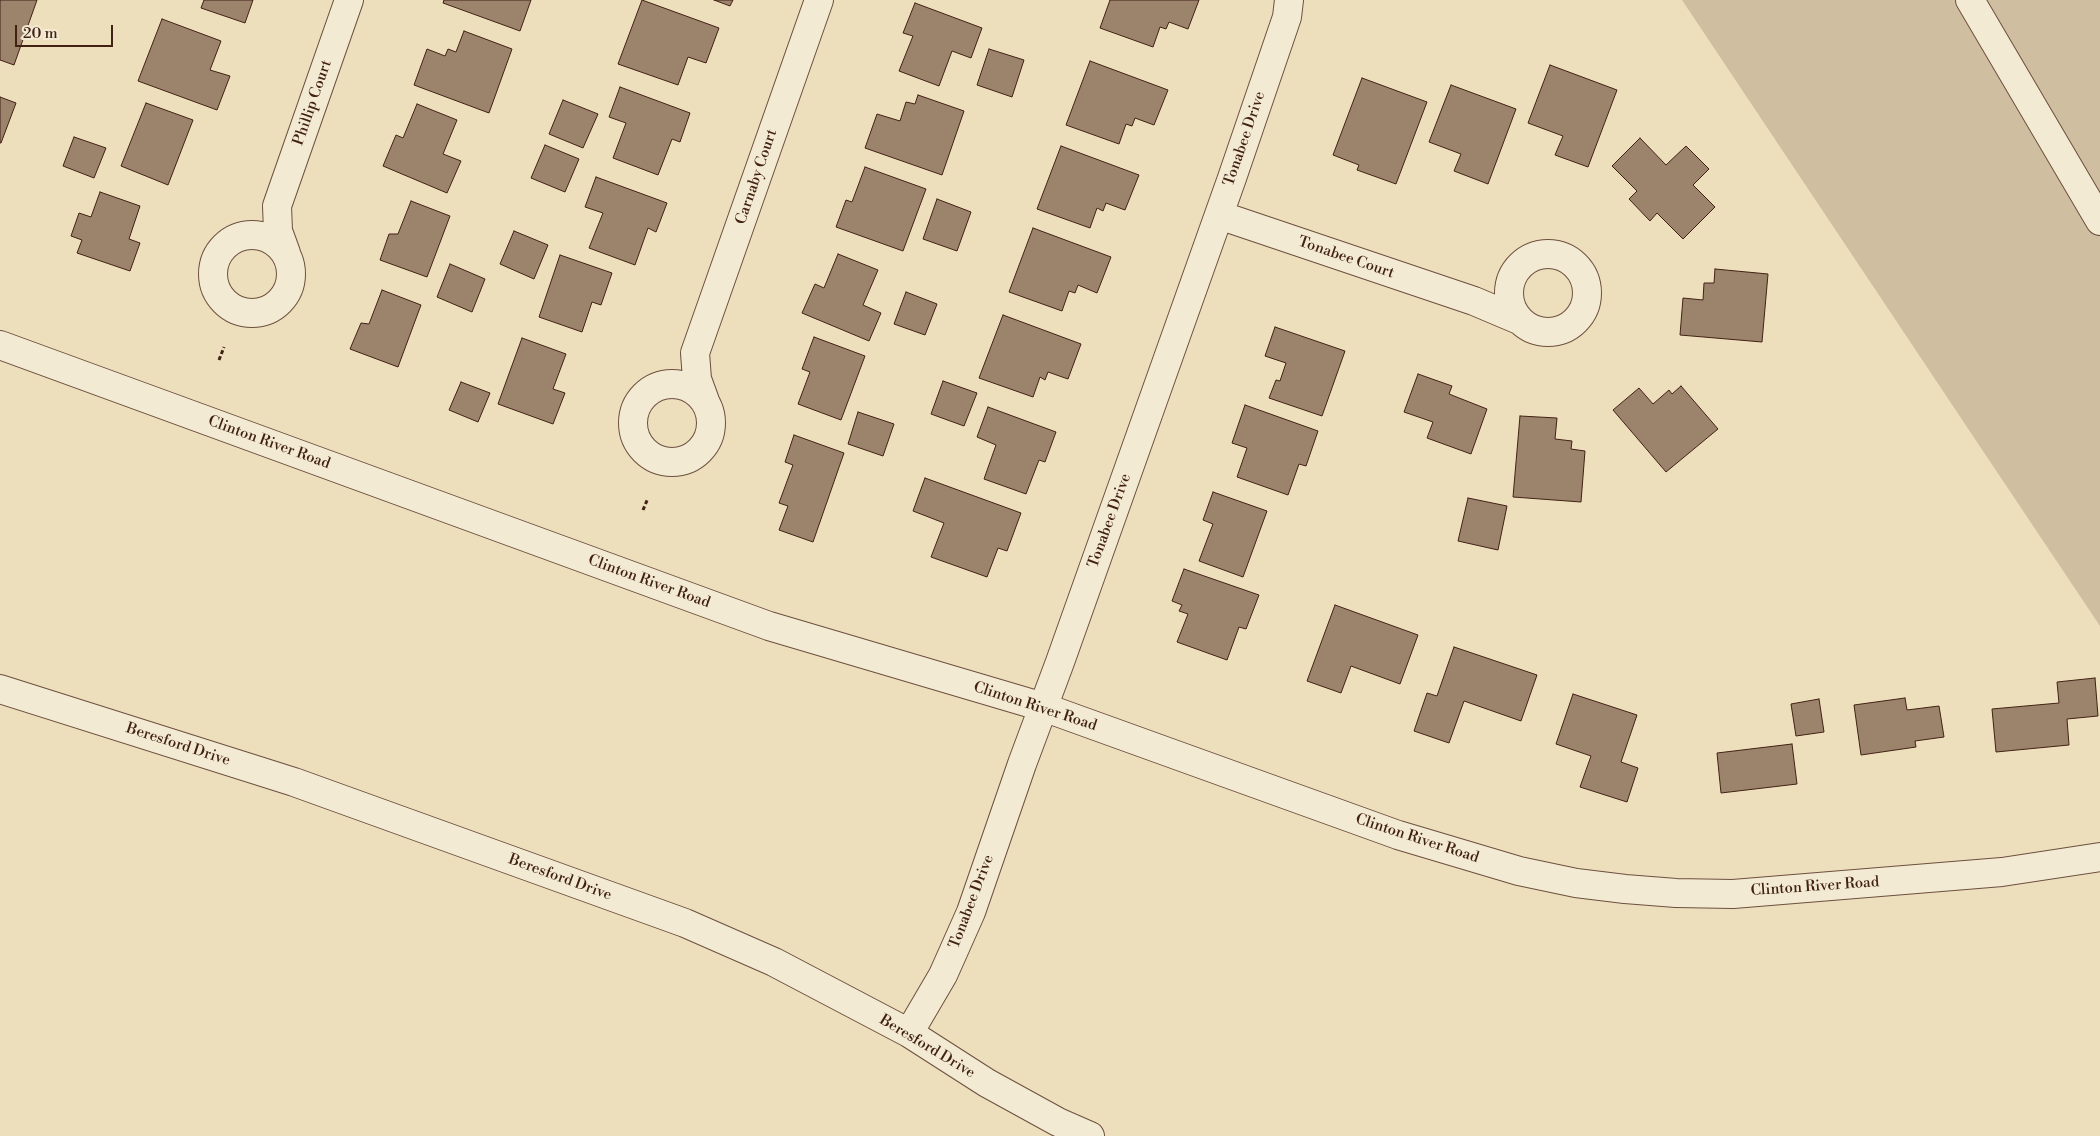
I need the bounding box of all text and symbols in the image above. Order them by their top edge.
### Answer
scale bar [18,15,115,47]
text: 20 m [23,24,58,43]
street label: Phillip Court [290,58,336,148]
street label: Tonabee Drive [1220,89,1270,189]
street label: Carnaby Court [732,127,782,227]
street label: Tonabee Court [1296,233,1396,283]
street label: Clinton River Road [205,413,333,473]
street label: Tonabee Drive [1085,471,1135,571]
street label: Clinton River Road [585,552,713,612]
street label: Clinton River Road [971,679,1099,735]
street label: Beresford Drive [124,720,232,770]
street label: Clinton River Road [1353,811,1481,867]
street label: Beresford Drive [506,851,614,905]
street label: Tonabee Drive [946,852,998,952]
street label: Clinton River Road [1750,874,1880,900]
street label: Beresford Drive [876,1011,978,1083]

